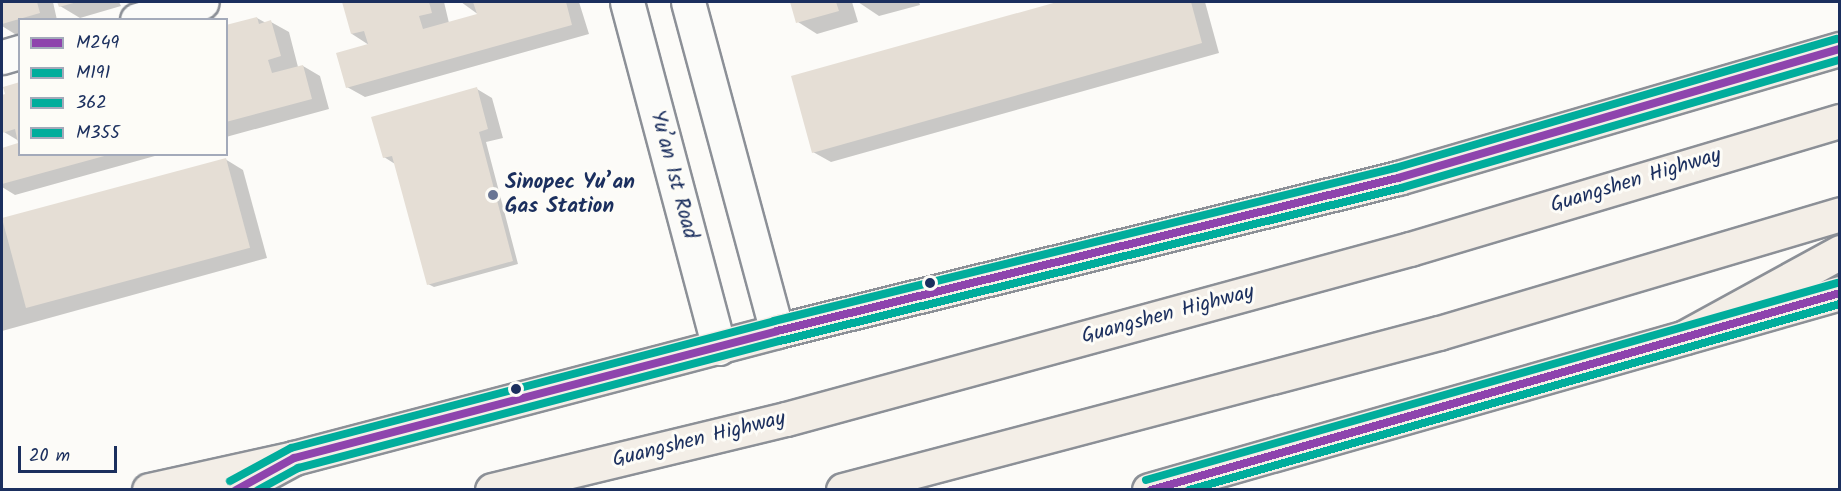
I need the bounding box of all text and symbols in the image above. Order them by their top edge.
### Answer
legend [18,18,228,156]
text: M249 [76,29,119,58]
text: M191 [76,59,110,88]
text: 362 [76,89,107,118]
street label: Yu’an 1st Road [644,108,702,242]
text: M355 [76,119,120,148]
street label: Guangshen Highway [1548,143,1724,219]
place label: Sinopec Yu’an Gas Station [505,170,635,220]
marker: Sinopec Yu’an Gas Station [486,188,500,202]
unlabelled marker [924,277,936,289]
street label: Guangshen Highway [1079,280,1257,350]
unlabelled marker [510,383,522,395]
street label: Guangshen Highway [610,406,788,474]
scale bar [21,434,120,472]
text: 20 m [29,442,70,471]

